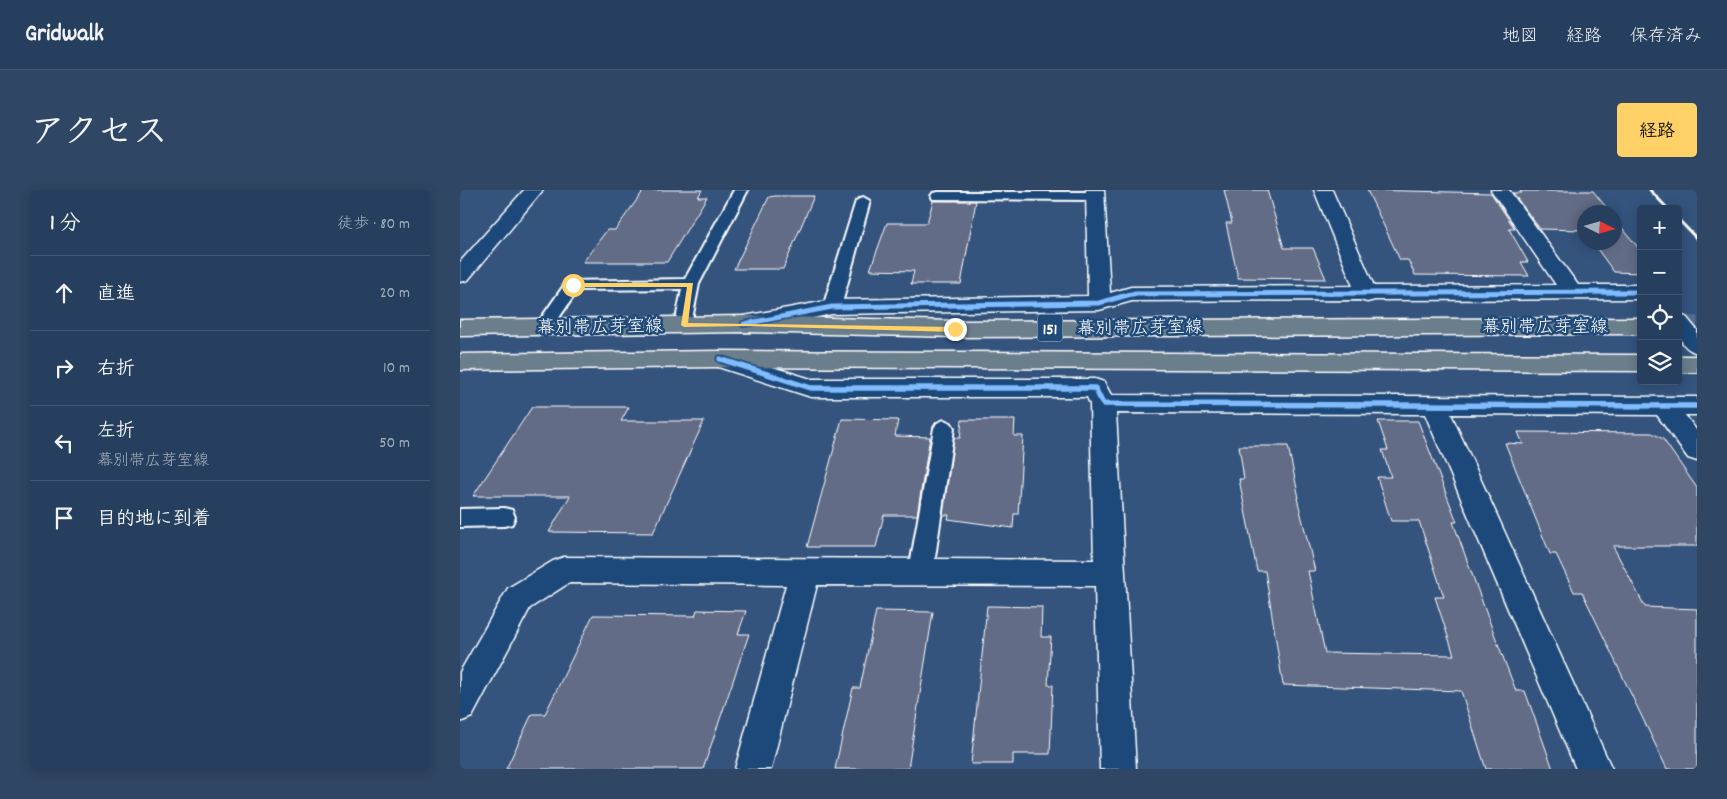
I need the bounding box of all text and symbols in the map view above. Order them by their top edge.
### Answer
text: Gridwalk [25,18,104,52]
text: 地図 [1502,25,1538,50]
text: 経路 [1566,25,1602,50]
text: 保存済み [1630,25,1702,50]
button: 経路 [1617,103,1697,157]
text: アクセス [30,110,168,160]
north arrow [1577,205,1622,250]
map controls [1637,205,1682,385]
button: + [1637,205,1682,250]
text: 1 分 [50,210,80,240]
text: 徒歩 · 80 m [337,213,410,236]
button: − [1637,250,1682,295]
route start [562,274,585,297]
icon: ahead [50,279,78,307]
text: 直進 [97,282,135,309]
text: 20 m [380,282,410,305]
button: locate [1637,295,1682,340]
street label: 幕別帯広芽室線 [537,315,663,342]
road number: 151 [1038,315,1062,342]
street label: 幕別帯広芽室線 [1077,316,1203,343]
street label: 幕別帯広芽室線 [1482,316,1608,341]
route end [944,318,967,341]
button: layers [1637,340,1682,385]
icon: right [50,354,78,382]
text: 右折 [97,357,135,384]
text: 10 m [383,357,410,380]
text: 左折 [97,419,135,446]
icon: left [50,429,78,457]
text: 50 m [379,432,410,455]
text: 幕別帯広芽室線 [97,450,209,473]
icon: arrive [50,504,78,532]
text: 目的地に到着 [97,507,211,534]

